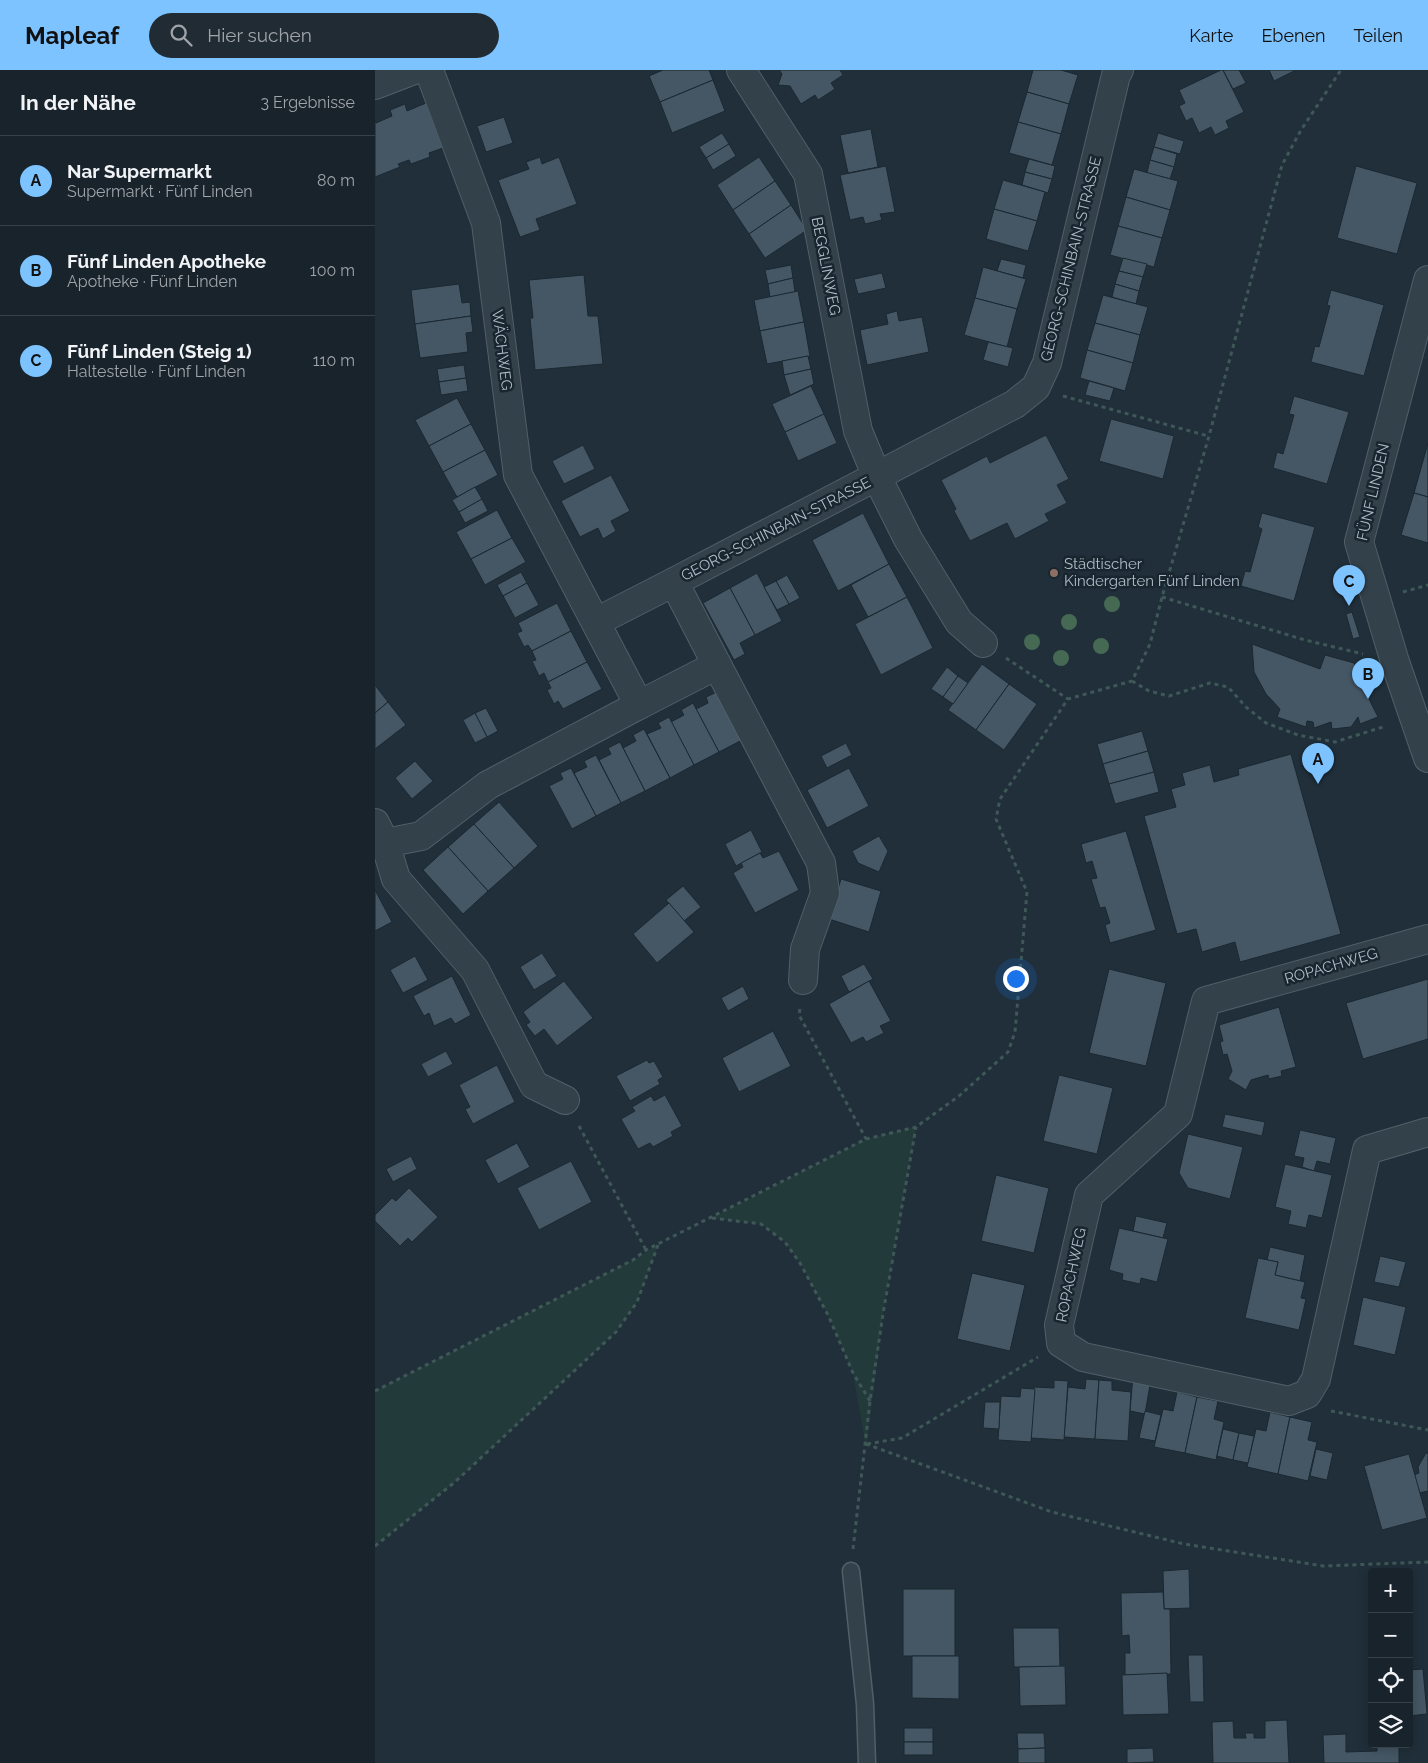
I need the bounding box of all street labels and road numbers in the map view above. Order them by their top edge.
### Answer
street label: GEORG-SCHINBAIN-STRASSE [1037,155,1105,363]
street label: BEGGLINWEG [808,215,844,317]
street label: WÄCHWEG [488,308,517,391]
street label: FÜNF LINDEN [1352,441,1393,543]
street label: GEORG-SCHINBAIN-STRASSE [678,473,874,585]
street label: ROPACHWEG [1282,944,1380,988]
street label: ROPACHWEG [1052,1226,1090,1324]

